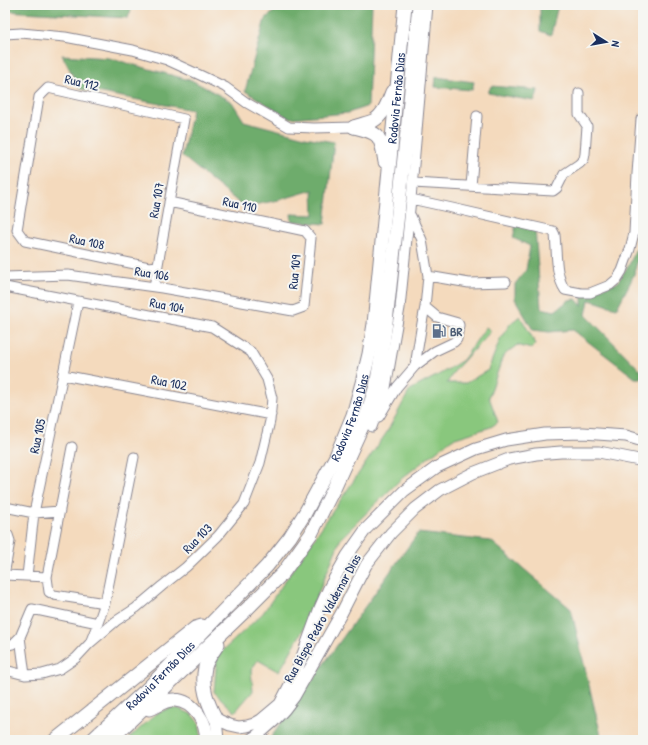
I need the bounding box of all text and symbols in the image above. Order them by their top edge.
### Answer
north arrow [586,22,626,62]
text: N [608,40,623,48]
street label: Rodovia Fernão Dias [383,52,409,144]
street label: Rua 112 [63,69,101,95]
street label: Rua 107 [144,181,168,219]
street label: Rua 110 [221,192,259,216]
street label: Rua 108 [68,229,107,254]
street label: Rua 109 [283,254,305,290]
street label: Rua 106 [133,261,171,285]
street label: Rua 104 [148,293,186,317]
place label: BR [450,322,463,340]
fuel station icon: BR [431,323,447,339]
street label: Rua 102 [150,370,188,394]
street label: Rodovia Fernão Dias [326,372,373,464]
street label: Rua 105 [25,416,50,455]
street label: Rua 103 [178,519,216,557]
street label: Rua Bispo Pedro Valdemar Dias [279,550,365,686]
street label: Rodovia Fernão Dias [121,636,199,714]

